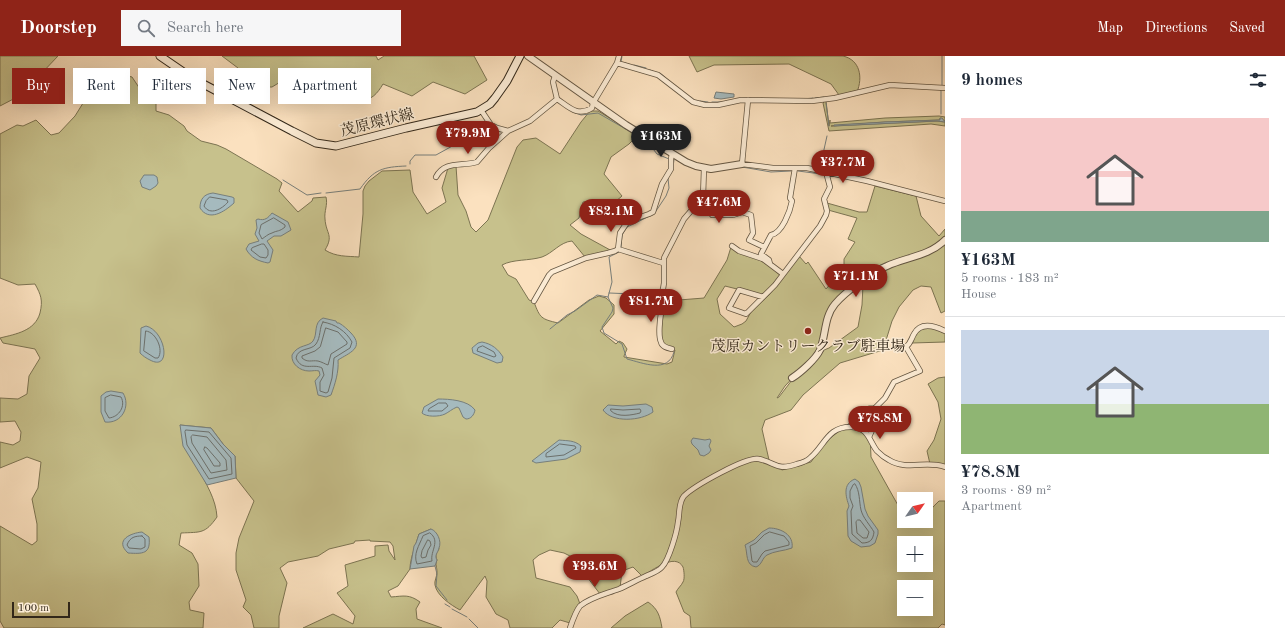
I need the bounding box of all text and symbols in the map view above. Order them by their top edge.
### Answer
search box [121,10,401,46]
icon: search [135,17,157,39]
text: Doorstep [20,19,97,38]
text: Search here [167,21,244,36]
text: Map [1097,21,1123,35]
text: Directions [1145,21,1207,35]
text: Saved [1229,21,1265,35]
chip: Buy [12,68,65,104]
chip: Rent [73,68,130,104]
chip: Filters [138,68,206,104]
chip: New [214,68,270,104]
chip: Apartment [278,68,371,104]
icon: filters [1247,69,1269,91]
text: 9 homes [961,72,1023,89]
street label: 茂原環状線 [339,105,416,140]
pin: ¥79.9M [435,121,501,155]
pin: ¥163M [633,124,689,158]
text: ¥79.9M [445,127,491,140]
text: ¥163M [640,130,682,143]
icon: home [1079,144,1151,216]
pin: ¥37.7M [810,150,876,184]
text: ¥37.7M [820,156,866,169]
pin: ¥47.6M [686,190,752,224]
text: ¥47.6M [696,196,742,209]
pin: ¥82.1M [578,199,644,233]
text: ¥82.1M [588,205,634,218]
text: ¥163M [961,252,1016,269]
pin: ¥71.1M [823,264,889,298]
text: ¥71.1M [833,270,879,283]
text: 5 rooms · 183 m² [961,272,1059,285]
text: House [961,288,996,301]
pin: ¥81.7M [618,289,684,323]
text: ¥81.7M [628,295,674,308]
marker: 茂原カントリークラブ駐車場 [803,326,813,336]
place label: 茂原カントリークラブ駐車場 [710,338,906,355]
icon: home [1079,356,1151,428]
pin: ¥78.8M [847,406,913,440]
text: ¥78.8M [857,412,903,425]
text: ¥78.8M [961,464,1020,481]
text: 3 rooms · 89 m² [961,484,1051,497]
north arrow [897,492,933,528]
map controls [897,492,933,616]
text: Apartment [961,500,1022,513]
button: + [897,536,933,572]
pin: ¥93.6M [562,554,628,588]
text: ¥93.6M [572,560,618,573]
button: − [897,580,933,616]
scale bar [12,600,70,619]
text: 100 m [18,603,49,614]

